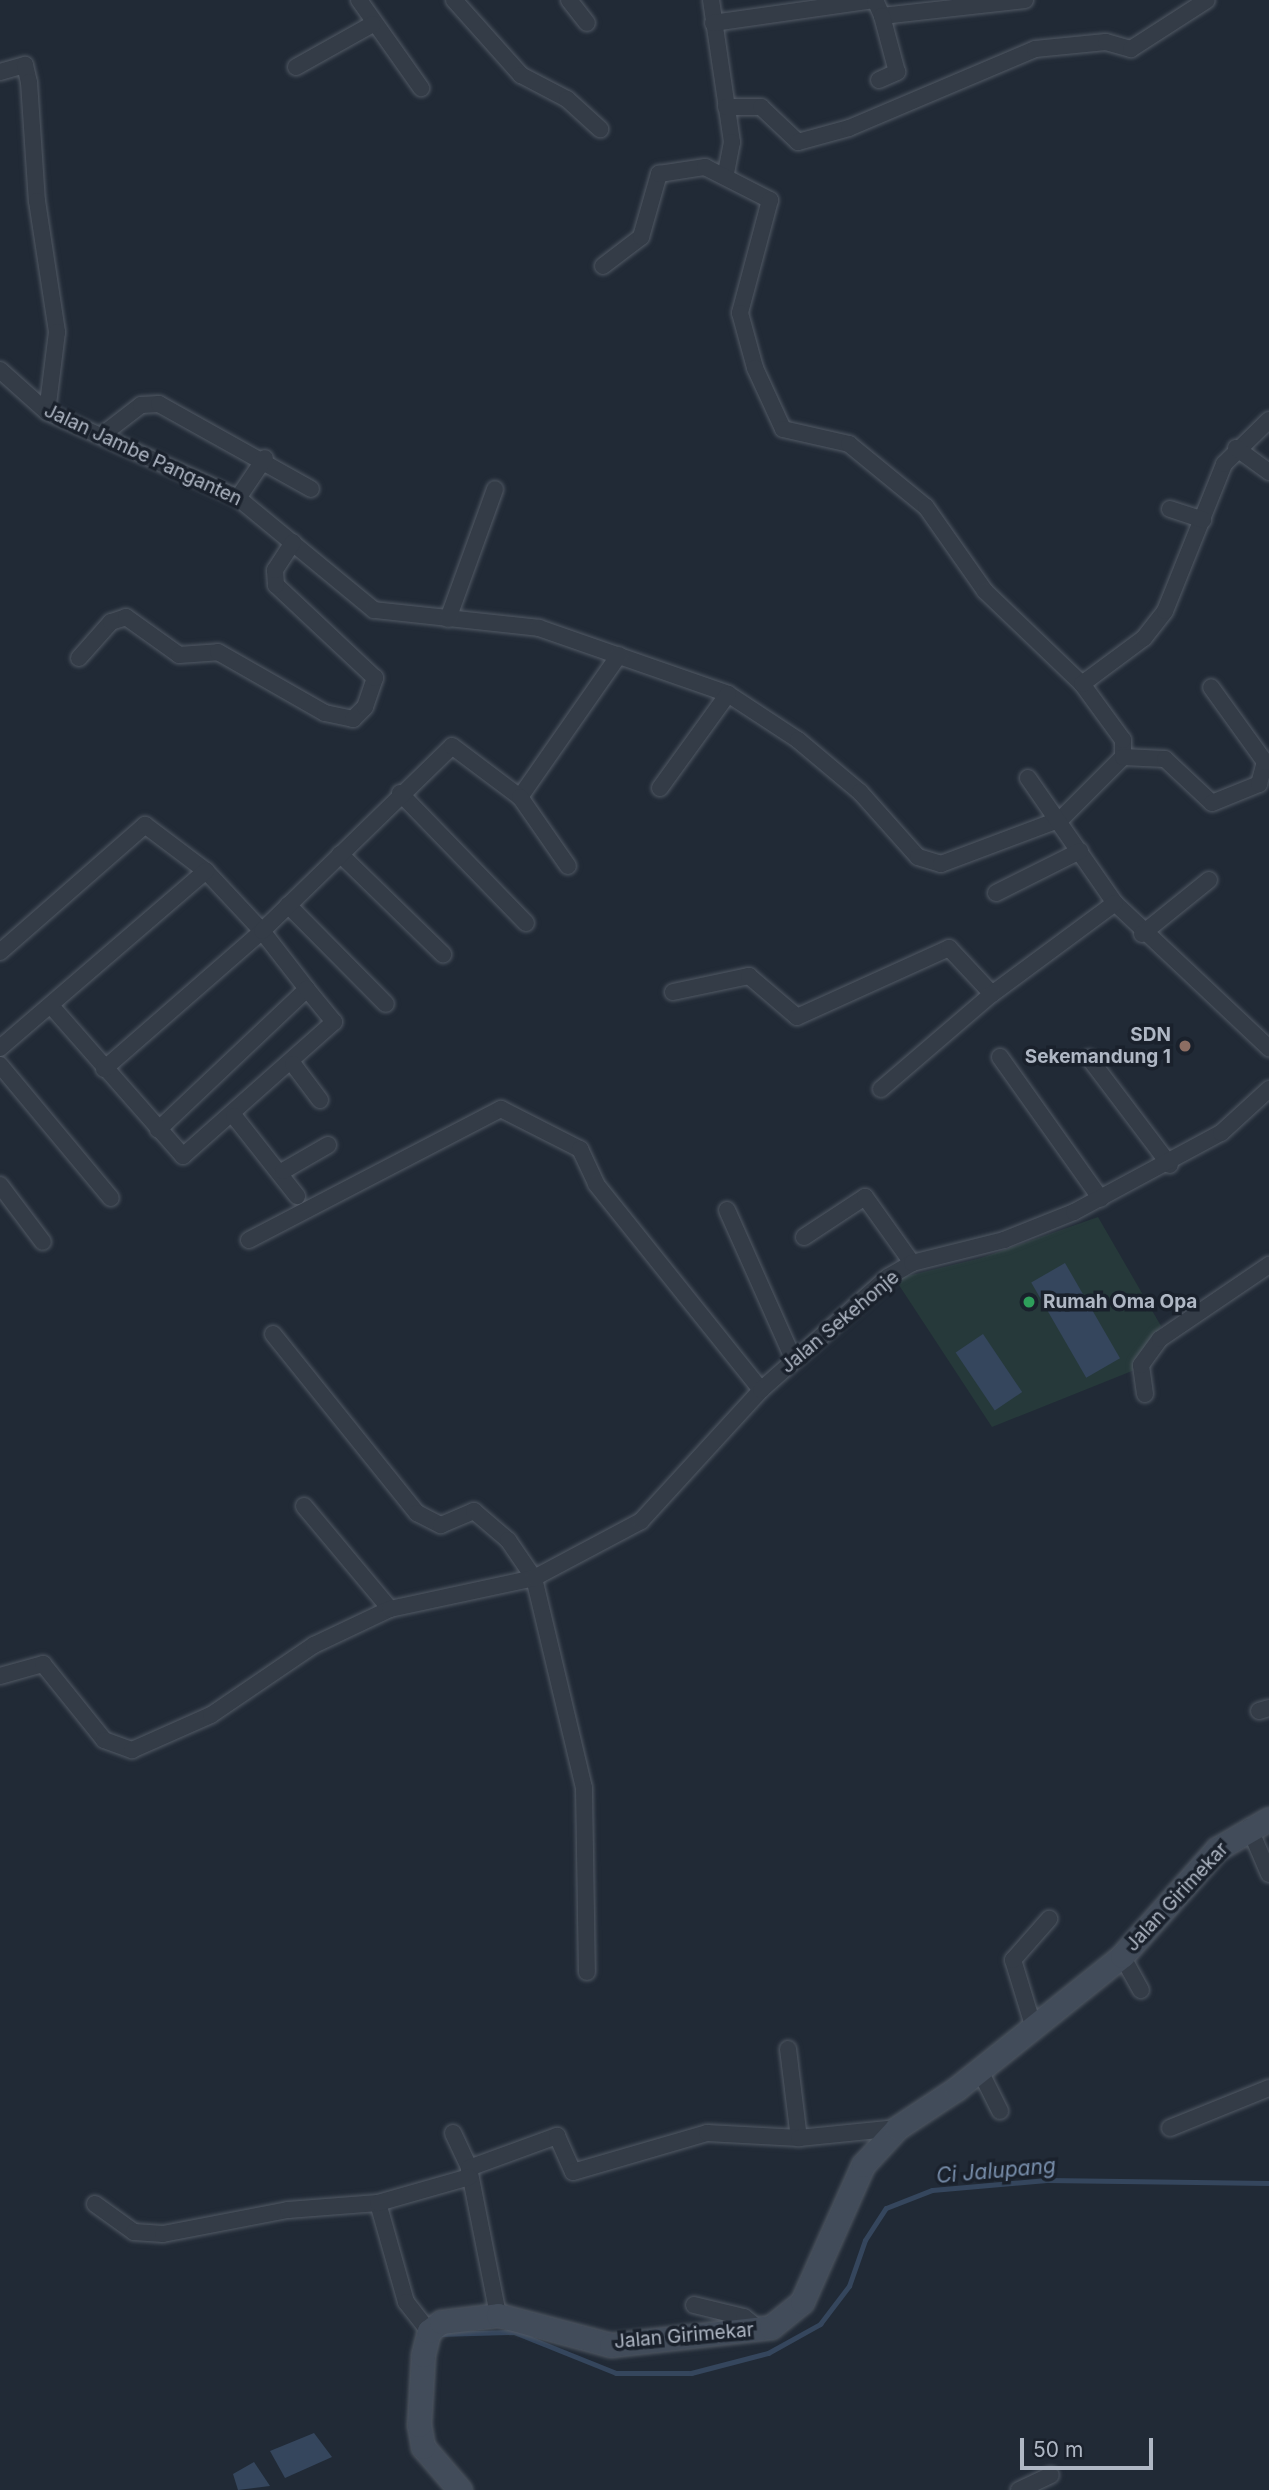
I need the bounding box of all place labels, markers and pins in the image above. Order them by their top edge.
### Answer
place label: SDN Sekemandung 1 [1025,1024,1171,1068]
marker: SDN Sekemandung 1 [1177,1038,1193,1054]
place label: Rumah Oma Opa [1043,1291,1197,1313]
marker: Rumah Oma Opa [1021,1294,1037,1310]

